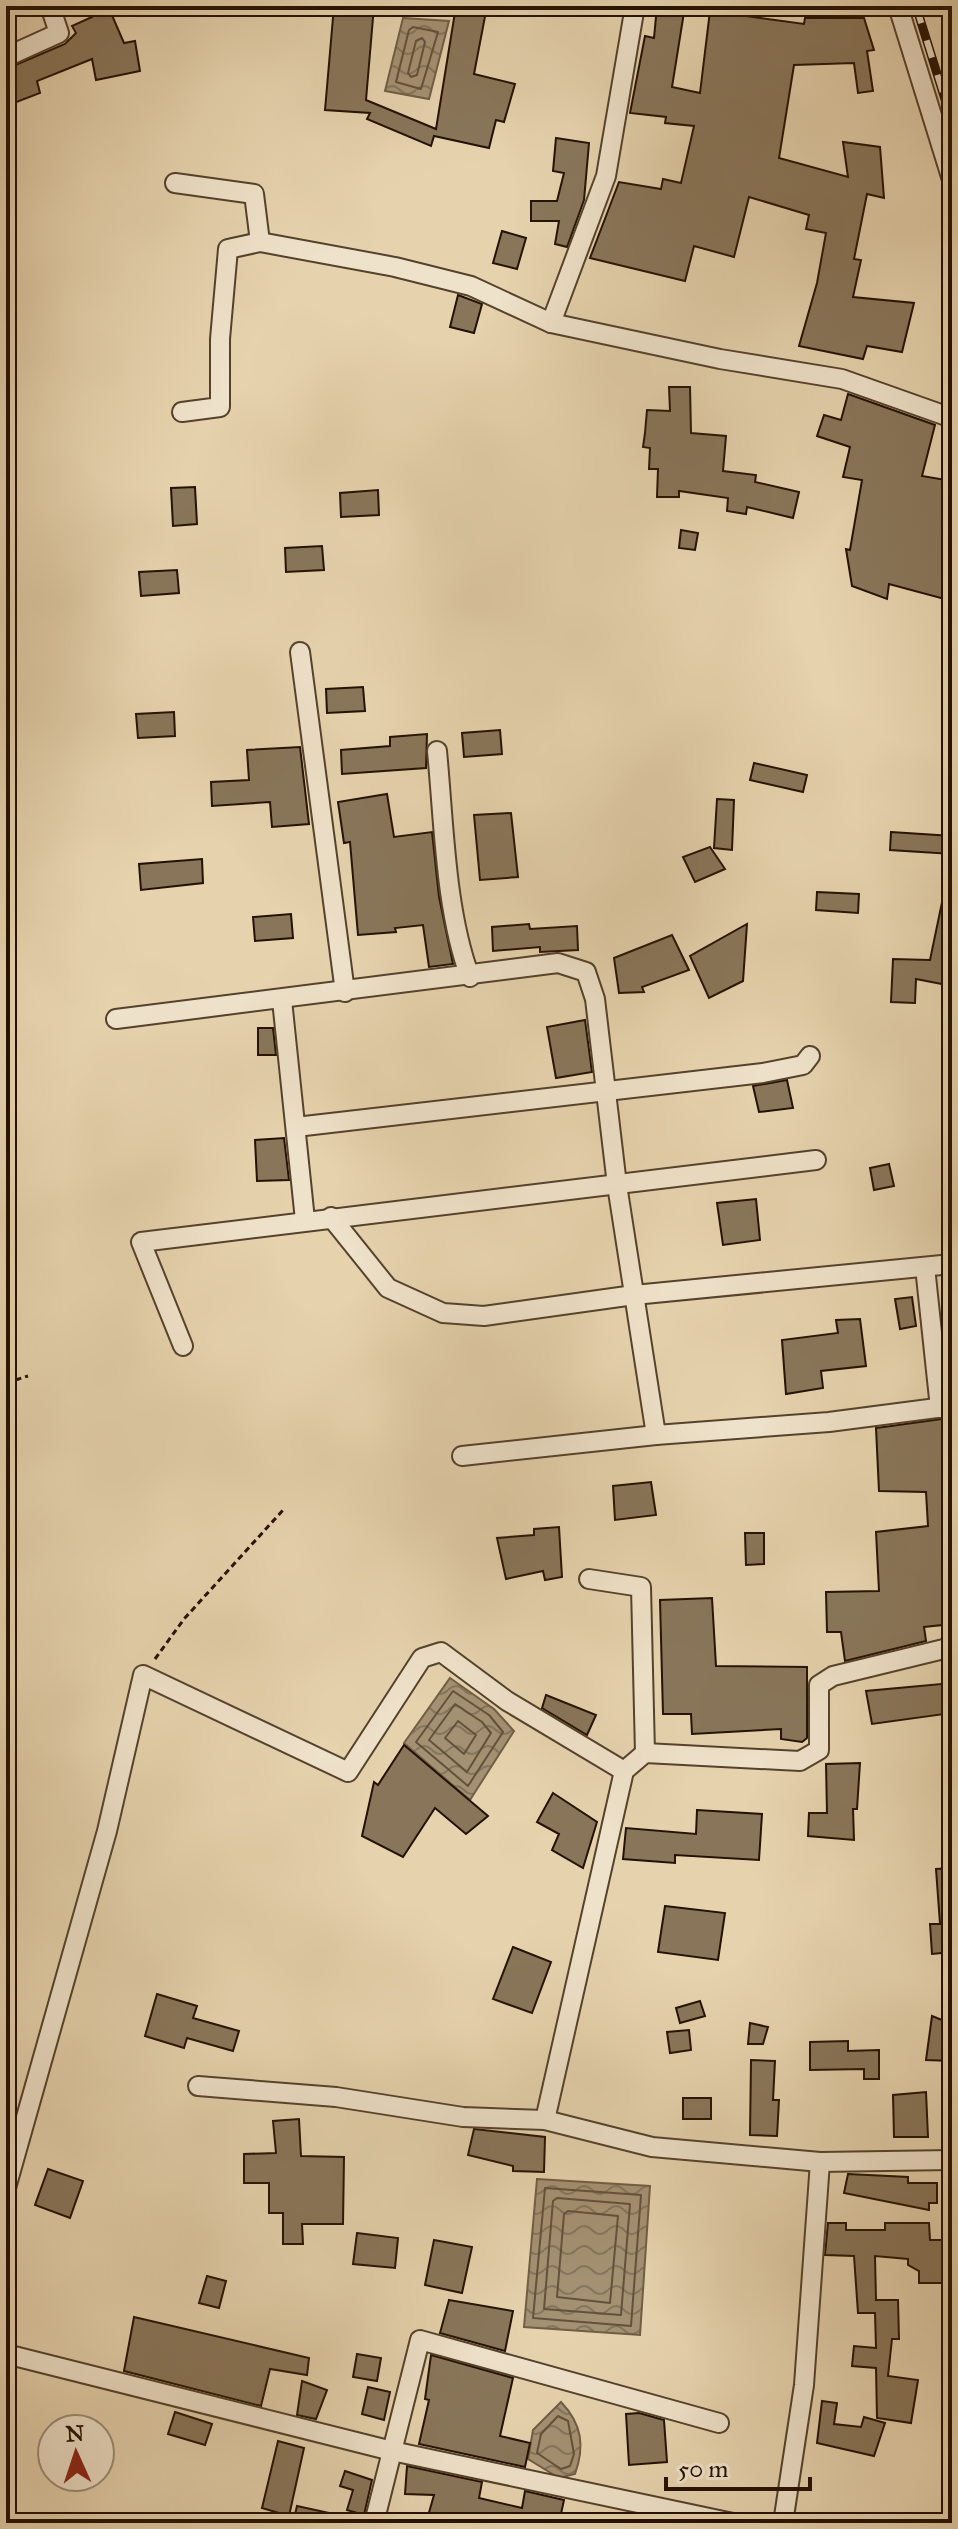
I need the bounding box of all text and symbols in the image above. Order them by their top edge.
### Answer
north arrow [36,2413,116,2493]
text: N [65,2420,85,2447]
scale bar [666,2441,810,2491]
text: 50 m [678,2454,728,2484]

